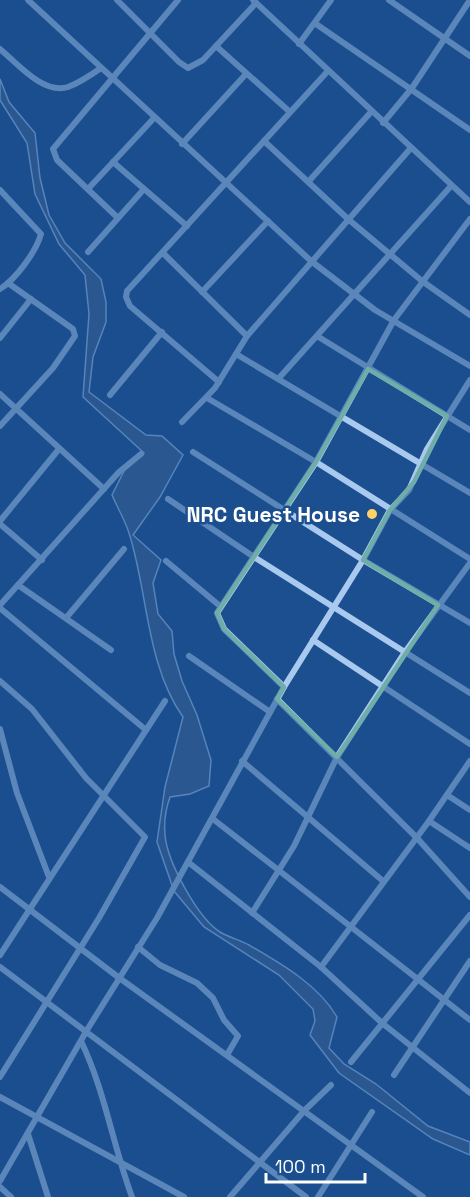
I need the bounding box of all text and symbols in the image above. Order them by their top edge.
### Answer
place label: NRC Guest House [186,501,360,528]
marker: NRC Guest House [365,507,379,521]
scale bar [266,1146,365,1184]
text: 100 m [275,1155,326,1178]

